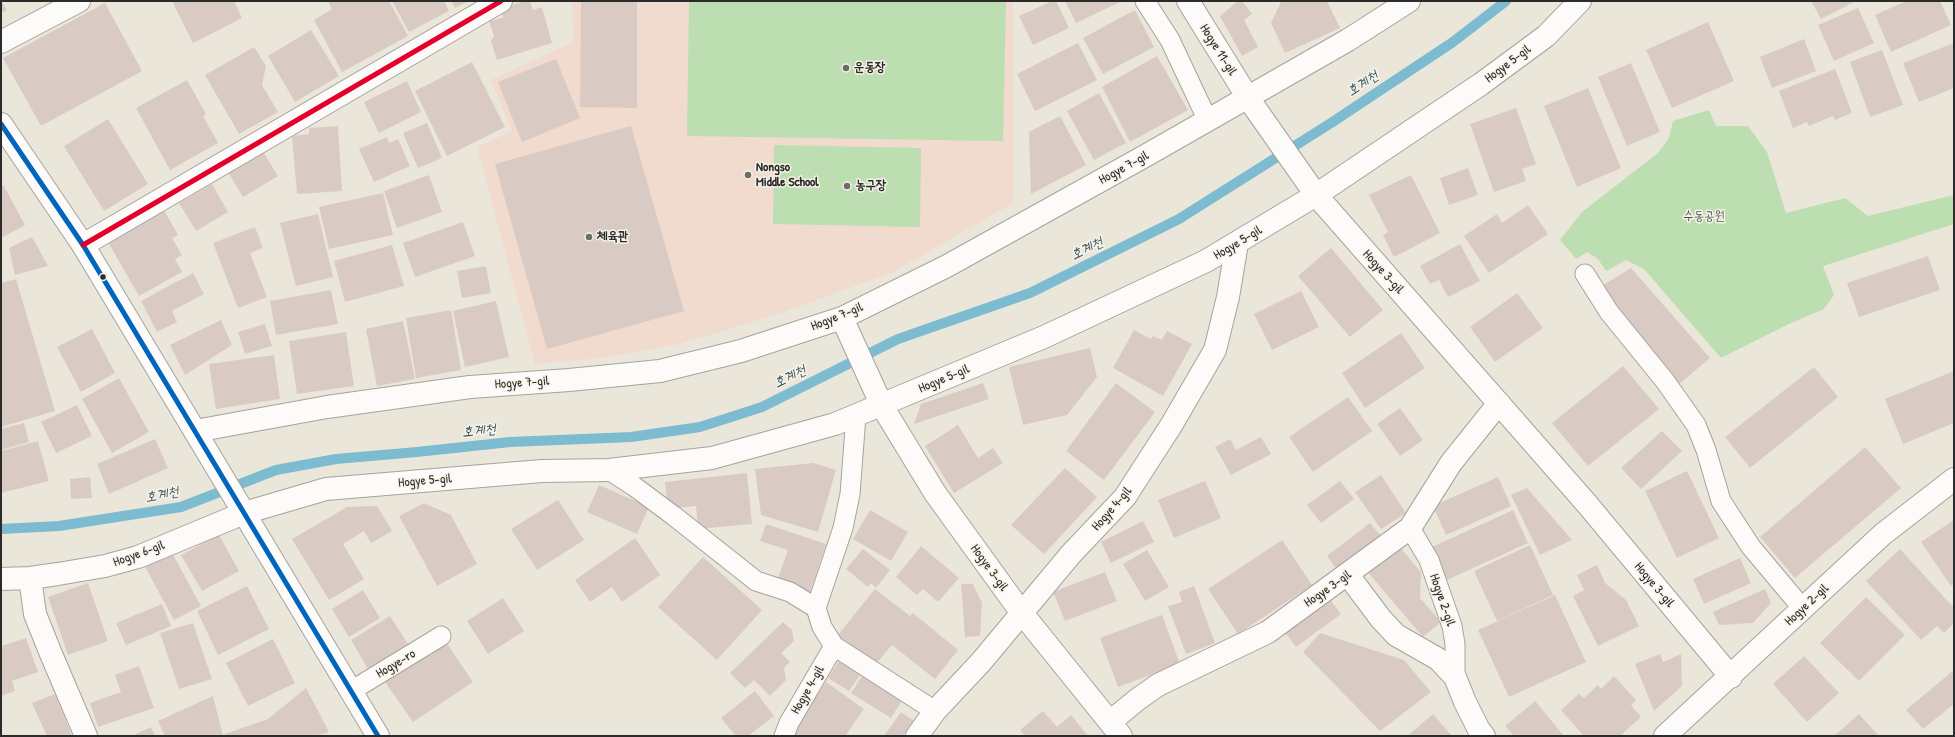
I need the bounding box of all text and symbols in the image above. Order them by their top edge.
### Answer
street label: Hogye 11-gil [1196,21,1240,79]
street label: Hogye 5-gil [1482,42,1534,86]
place label: 운동장 [854,60,885,76]
marker: 운동장 [841,63,851,73]
water label: 호계천 [1344,68,1382,100]
street label: Hogye 7-gil [1096,148,1152,188]
place label: Nongso Middle School [756,160,819,191]
marker: Nongso Middle School [743,170,753,180]
place label: 농구장 [855,178,886,194]
marker: 농구장 [842,181,852,191]
park label: 수동공원 [1683,209,1725,225]
street label: Hogye 5-gil [1211,222,1265,264]
place label: 체육관 [597,229,628,245]
marker: 체육관 [584,232,594,242]
water label: 호계천 [1068,234,1106,264]
street label: Hogye 3-gil [1359,247,1407,297]
unlabelled marker [98,272,108,282]
street label: Hogye 7-gil [809,300,865,334]
street label: Hogye 5-gil [916,361,972,397]
water label: 호계천 [771,362,809,392]
street label: Hogye 7-gil [494,373,550,393]
water label: 호계천 [461,421,497,441]
street label: Hogye 5-gil [398,471,452,491]
water label: 호계천 [144,484,180,506]
street label: Hogye 4-gil [1089,484,1135,534]
street label: Hogye 6-gil [111,538,167,570]
street label: Hogye 3-gil [967,542,1011,594]
street label: Hogye 3-gil [1631,559,1677,611]
street label: Hogye 3-gil [1301,567,1355,611]
street label: Hogye 2-gil [1426,572,1458,628]
street label: Hogye 2-gil [1782,581,1832,629]
street label: Hogye-ro [373,646,419,682]
street label: Hogye 4-gil [788,663,828,717]

